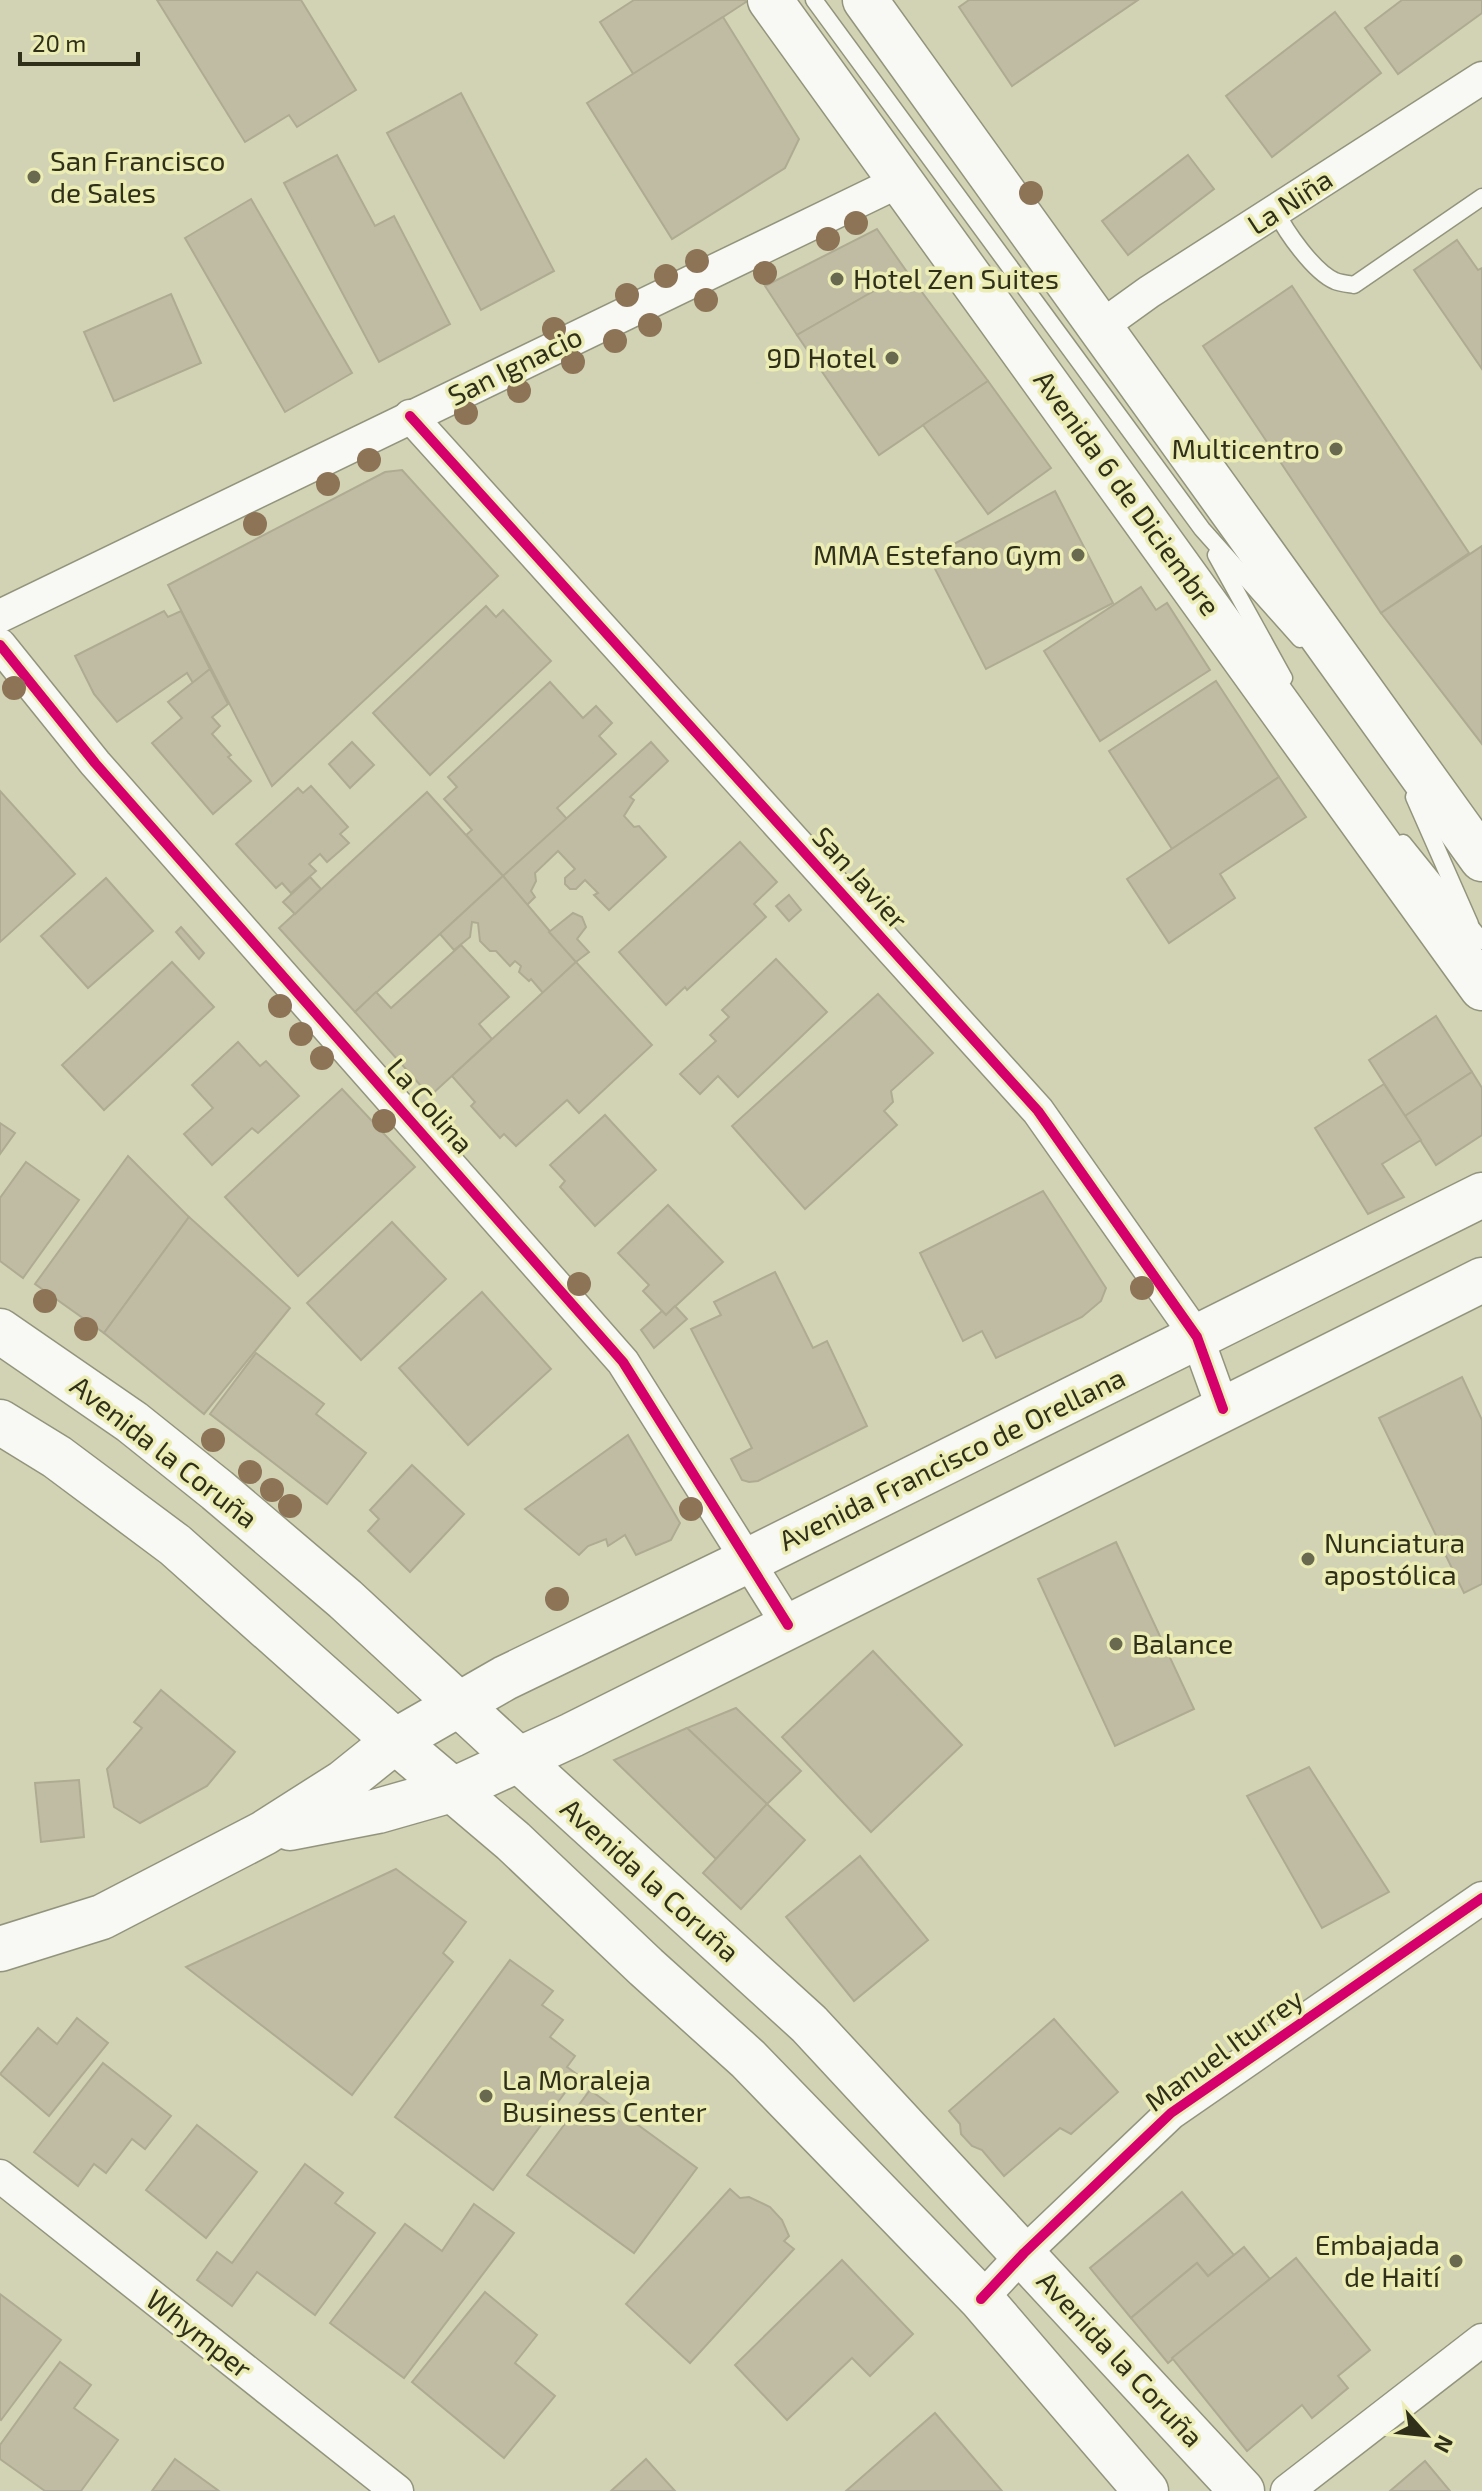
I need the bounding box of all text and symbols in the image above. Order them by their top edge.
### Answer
scale bar [20,16,138,66]
text: 20 m [32,28,86,57]
place label: San Francisco de Sales [50,143,225,209]
street label: La Niña [1241,161,1338,241]
marker: San Francisco de Sales [25,168,43,186]
place label: Hotel Zen Suites [853,261,1059,295]
marker: Hotel Zen Suites [828,270,846,288]
street label: San Ignacio [442,318,587,412]
place label: 9D Hotel [767,340,877,374]
marker: 9D Hotel [883,349,901,367]
street label: Avenida 6 de Diciembre [1027,363,1228,622]
place label: Multicentro [1172,431,1320,465]
marker: Multicentro [1327,440,1345,458]
place label: MMA Estefano Gym [813,537,1062,571]
marker: MMA Estefano Gym [1069,546,1087,564]
street label: San Javier [806,819,916,936]
street label: La Colina [380,1051,481,1160]
street label: Avenida Francisco de Orellana [773,1359,1130,1557]
street label: Avenida la Coruña [64,1368,265,1535]
place label: Nunciatura apostólica [1324,1525,1465,1591]
marker: Nunciatura apostólica [1299,1550,1317,1568]
place label: Balance [1132,1626,1233,1660]
marker: Balance [1107,1635,1125,1653]
street label: Avenida la Coruña [555,1790,747,1968]
street label: Manuel Iturrey [1138,1980,1309,2118]
place label: La Moraleja Business Center [502,2062,707,2128]
marker: La Moraleja Business Center [477,2087,495,2105]
place label: Embajada de Haití [1315,2227,1441,2293]
marker: Embajada de Haití [1447,2252,1465,2270]
street label: Avenida la Coruña [1031,2263,1211,2453]
street label: Whymper [140,2281,259,2385]
north arrow [1386,2395,1466,2475]
text: N [1430,2432,1460,2458]

